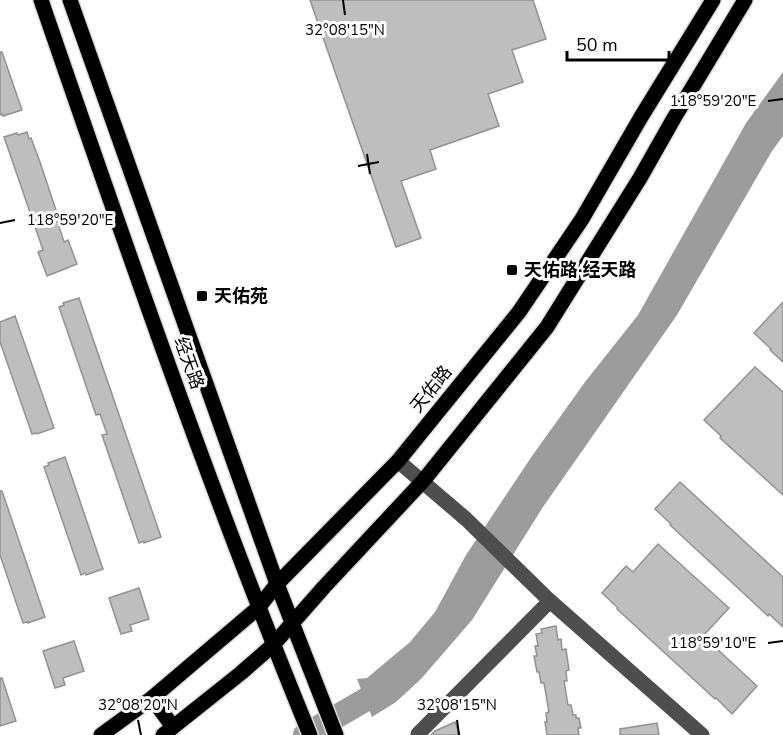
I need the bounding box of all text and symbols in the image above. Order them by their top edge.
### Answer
text: 32°08'15"N [305,20,385,40]
scale bar [567,24,669,62]
text: 50 m [576,33,618,57]
text: 118°59'20"E [670,91,756,111]
text: 118°59'20"E [27,210,113,230]
place label: 天佑路·经天路 [524,258,636,282]
marker: 天佑路·经天路 [505,263,519,277]
place label: 天佑苑 [214,284,268,308]
marker: 天佑苑 [195,289,209,303]
street label: 经天路 [168,334,210,392]
street label: 天佑路 [405,360,457,418]
text: 118°59'10"E [670,633,756,653]
text: 32°08'20"N [98,695,178,715]
text: 32°08'15"N [417,695,497,715]

